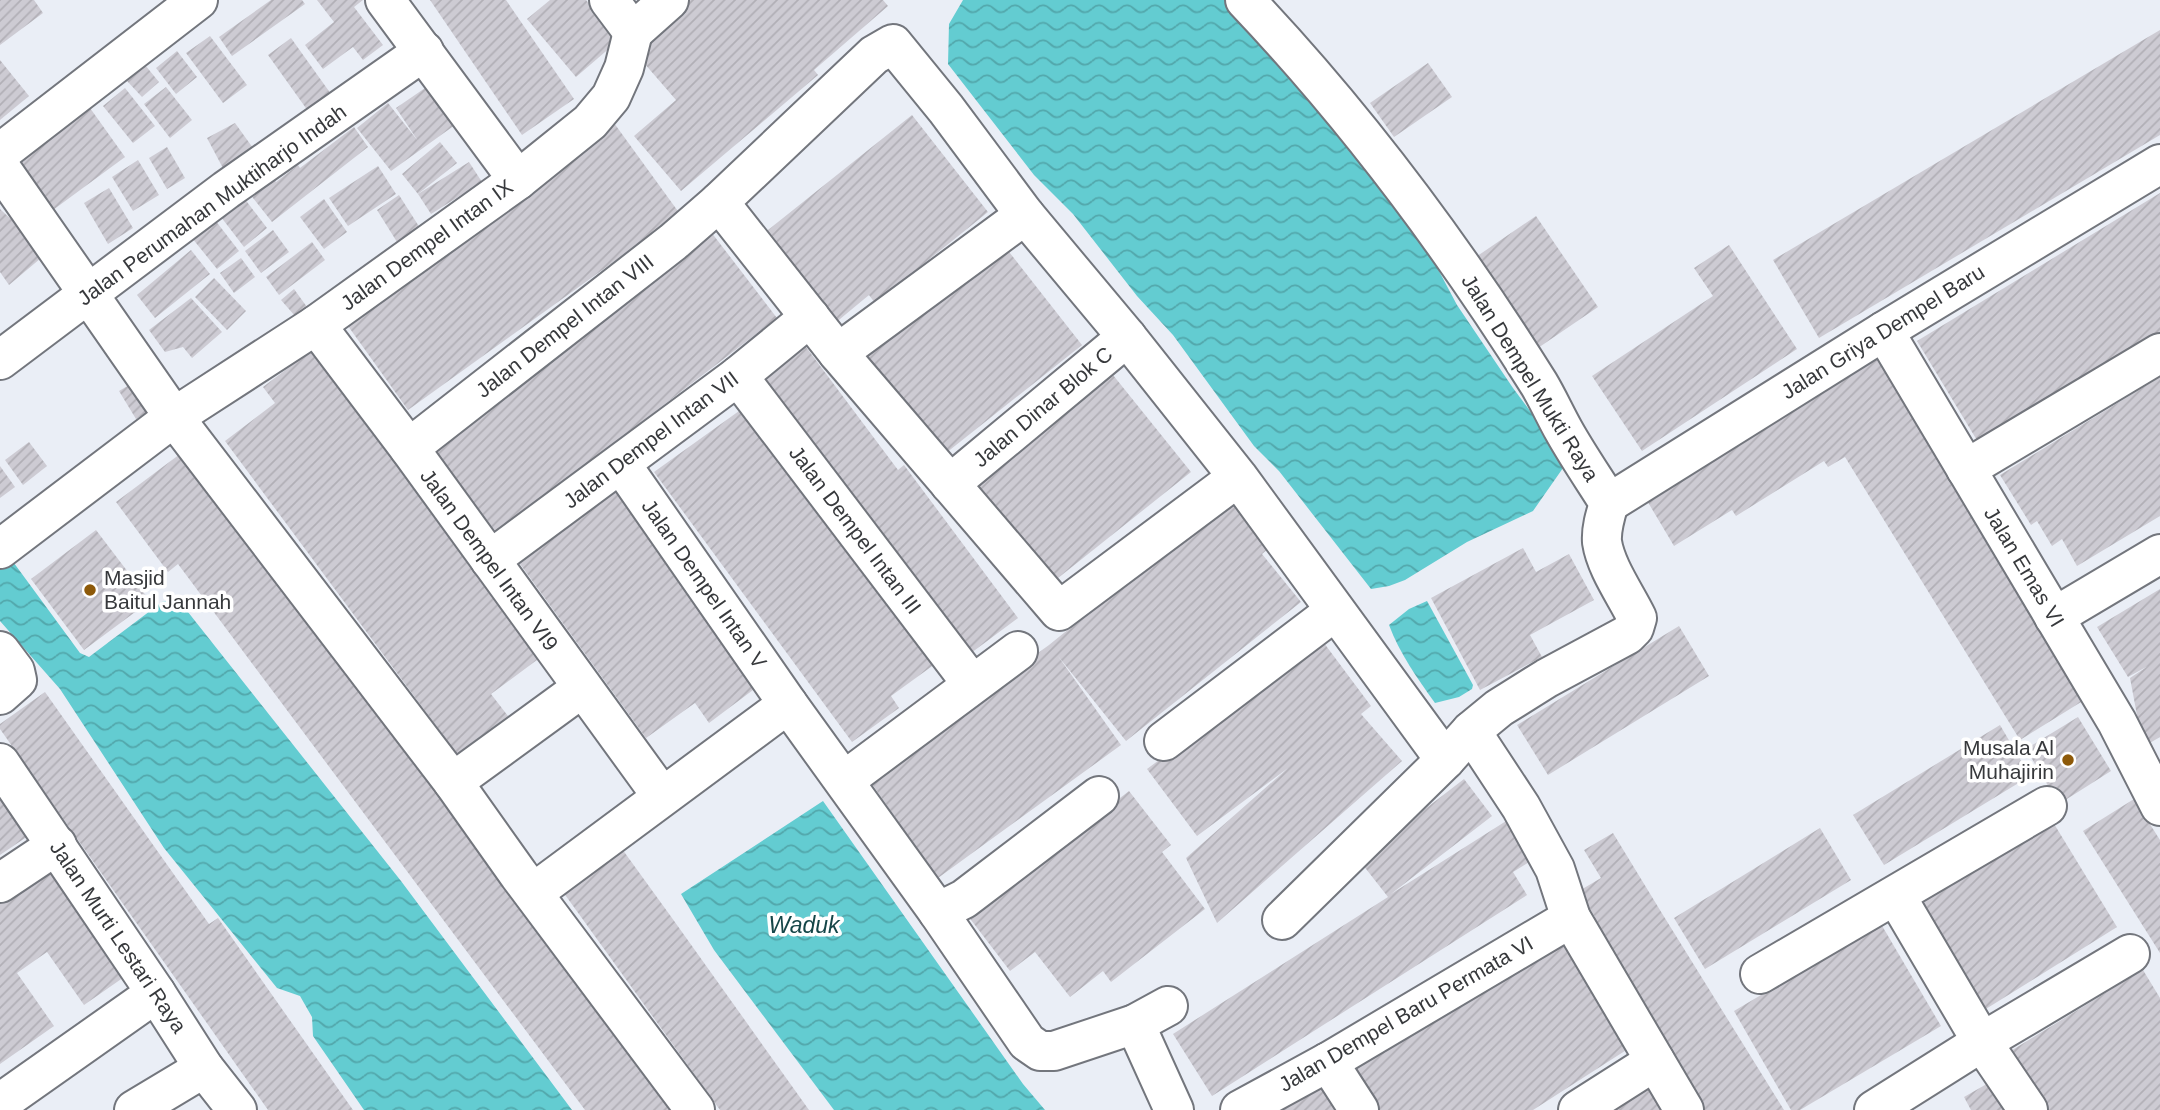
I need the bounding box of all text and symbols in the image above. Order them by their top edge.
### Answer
street label: Jalan Perumahan Muktiharjo Indah [73,100,350,310]
street label: Jalan Dempel Intan IX [336,175,517,315]
street label: Jalan Dempel Intan VIII [472,249,658,402]
street label: Jalan Griya Dempel Baru [1777,260,1988,403]
street label: Jalan Dempel Mukti Raya [1457,270,1604,486]
street label: Jalan Dinar Blok C [969,342,1117,471]
street label: Jalan Dempel Intan VII [559,366,742,513]
street label: Jalan Dempel Intan III [785,441,926,618]
street label: Jalan Dempel Intan VI9 [416,465,563,655]
street label: Jalan Dempel Intan V [637,495,771,673]
street label: Jalan Emas VI [1980,503,2069,631]
place label: Masjid Baitul Jannah [104,566,231,613]
marker: Masjid Baitul Jannah [82,582,98,598]
place label: Musala Al Muhajirin [1963,736,2054,783]
marker: Musala Al Muhajirin [2060,752,2076,768]
street label: Jalan Murti Lestari Raya [46,836,191,1037]
water label: Waduk [768,912,841,938]
street label: Jalan Dempel Baru Permata VI [1275,931,1537,1096]

